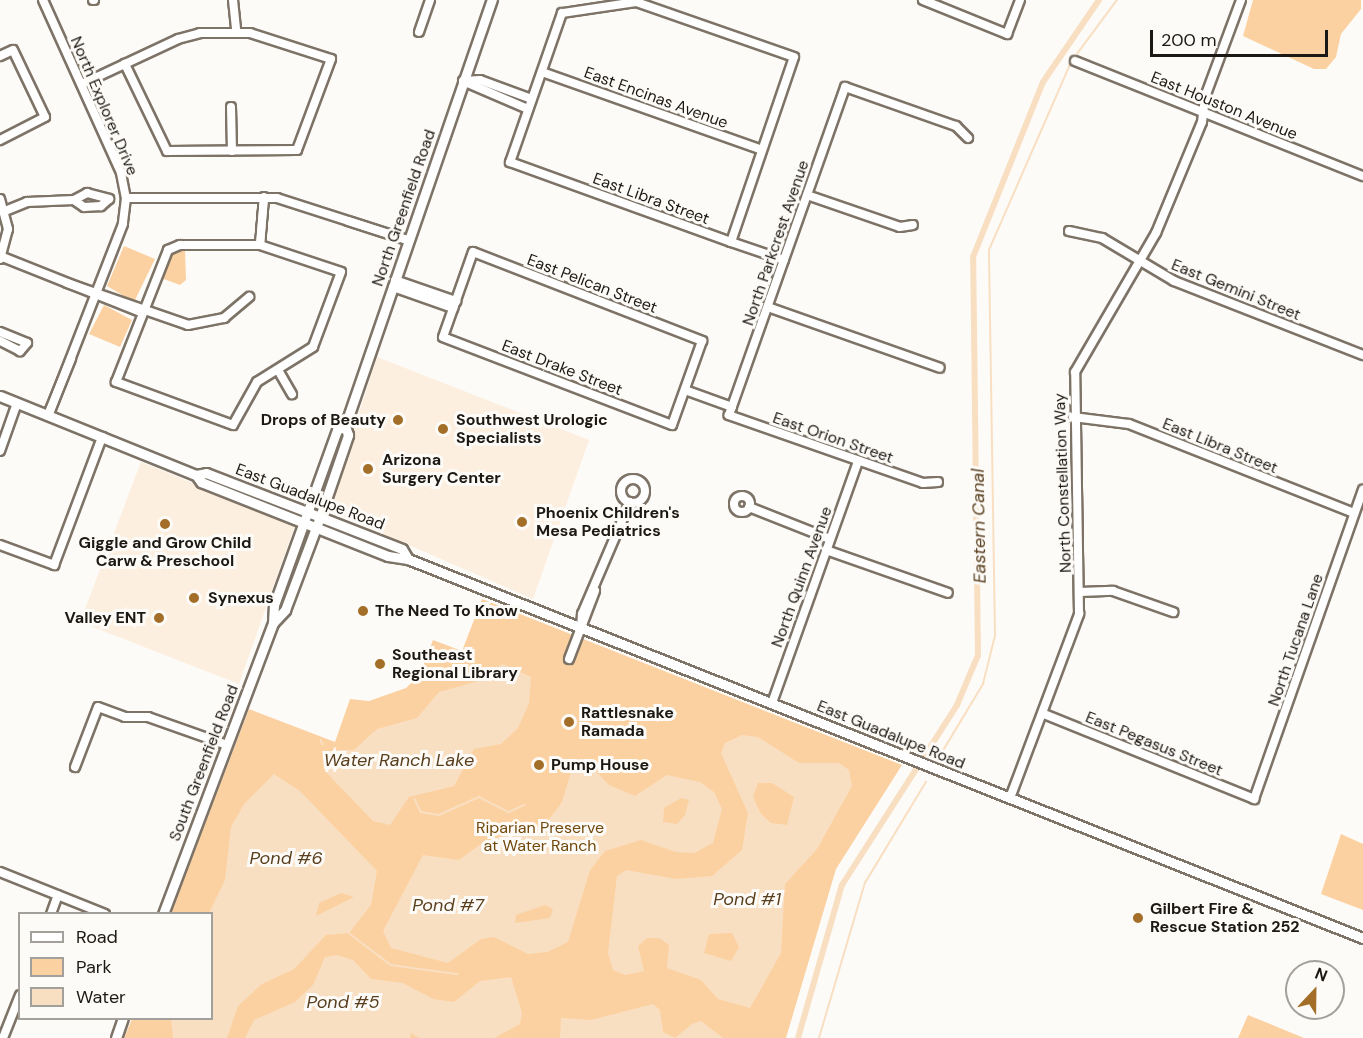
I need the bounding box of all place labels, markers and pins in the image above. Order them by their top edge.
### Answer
place label: Drops of Beauty [261,410,386,430]
place label: Southwest Urologic Specialists [456,410,608,448]
marker: Drops of Beauty [391,413,405,427]
marker: Southwest Urologic Specialists [434,420,452,438]
place label: Arizona Surgery Center [382,450,501,488]
marker: Arizona Surgery Center [359,460,377,478]
place label: Phoenix Children's Mesa Pediatrics [536,503,680,541]
marker: Phoenix Children's Mesa Pediatrics [513,513,531,531]
marker: Giggle and Grow Child Carw & Preschool [158,517,172,531]
place label: Giggle and Grow Child Carw & Preschool [78,533,252,571]
place label: Synexus [208,588,274,608]
marker: Synexus [185,589,203,607]
place label: The Need To Know [375,601,518,621]
marker: The Need To Know [356,604,370,618]
place label: Valley ENT [65,608,146,628]
marker: Valley ENT [150,609,168,627]
place label: Southeast Regional Library [392,645,518,683]
marker: Southeast Regional Library [373,657,387,671]
place label: Rattlesnake Ramada [581,703,674,741]
marker: Rattlesnake Ramada [562,715,576,729]
place label: Pump House [551,755,649,775]
marker: Pump House [532,758,546,772]
place label: Gilbert Fire & Rescue Station 252 [1150,899,1300,937]
marker: Gilbert Fire & Rescue Station 252 [1131,911,1145,925]

